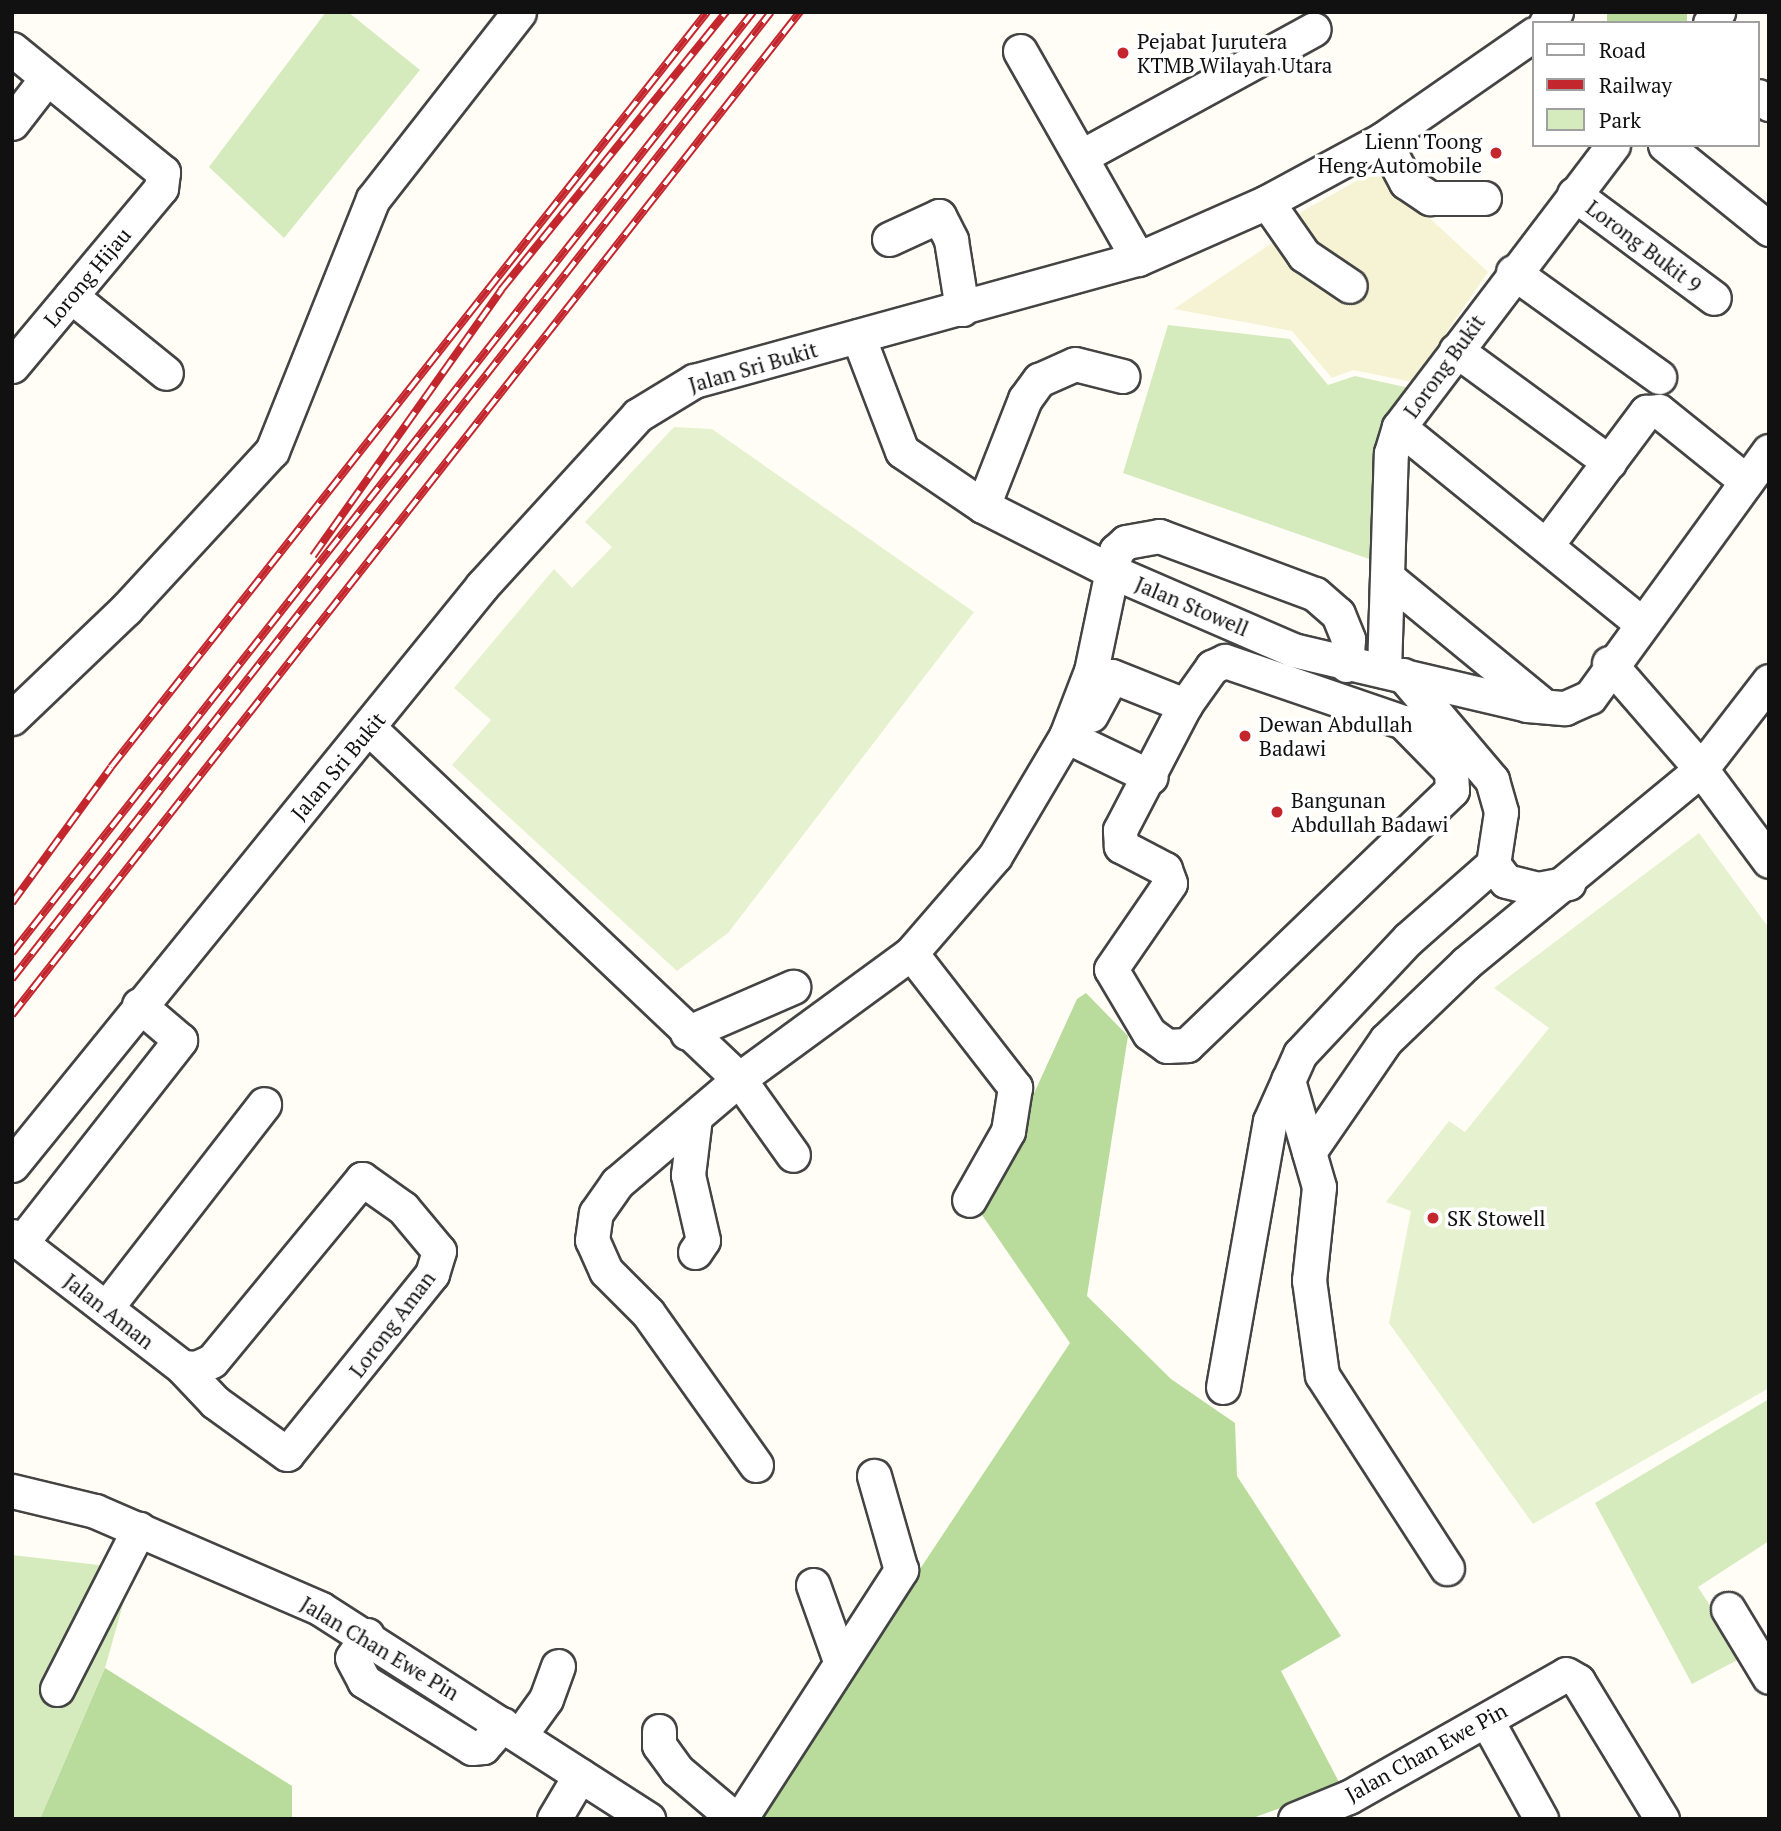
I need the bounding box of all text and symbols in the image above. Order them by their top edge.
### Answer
legend [1532,21,1760,147]
place label: Pejabat Jurutera KTMB Wilayah Utara [1137,28,1332,78]
text: Road [1599,36,1646,64]
marker: Pejabat Jurutera KTMB Wilayah Utara [1115,45,1131,61]
text: Railway [1599,71,1672,99]
text: Park [1599,106,1641,134]
place label: Lienn Toong Heng Automobile [1317,128,1482,178]
marker: Lienn Toong Heng Automobile [1488,145,1504,161]
street label: Lorong Bukit 9 [1581,195,1707,297]
street label: Lorong Hijau [38,222,136,332]
street label: Lorong Bukit [1398,310,1490,422]
street label: Jalan Sri Bukit [686,337,820,397]
street label: Jalan Stowell [1131,571,1253,641]
street label: Jalan Sri Bukit [286,707,390,825]
place label: Dewan Abdullah Badawi [1259,711,1413,761]
marker: Dewan Abdullah Badawi [1237,728,1253,744]
place label: Bangunan Abdullah Badawi [1291,787,1449,837]
marker: Bangunan Abdullah Badawi [1269,804,1285,820]
place label: SK Stowell [1447,1205,1546,1231]
marker: SK Stowell [1425,1210,1441,1226]
street label: Lorong Aman [344,1266,440,1382]
street label: Jalan Aman [59,1268,159,1354]
street label: Jalan Chan Ewe Pin [296,1591,464,1705]
street label: Jalan Chan Ewe Pin [1341,1697,1511,1807]

